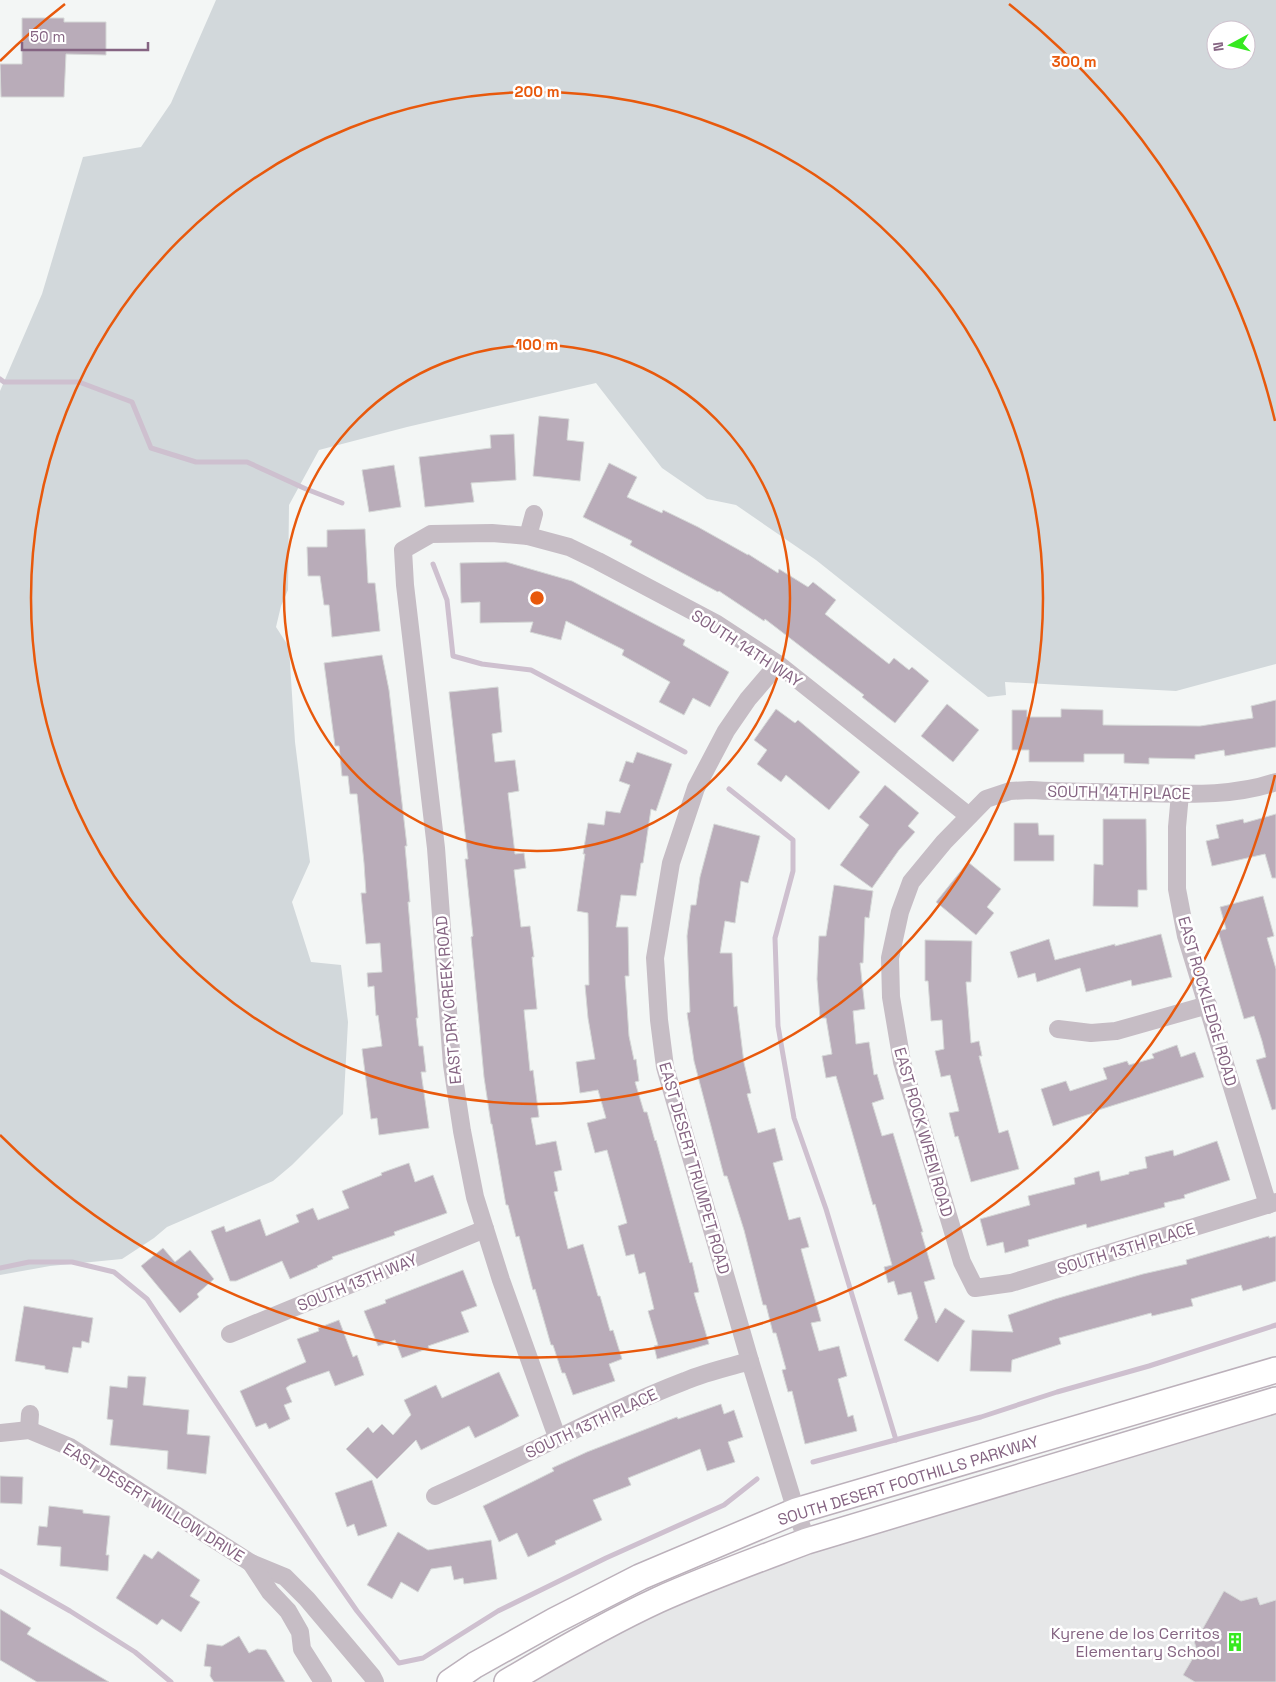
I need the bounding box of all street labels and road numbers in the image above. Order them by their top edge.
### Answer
street label: SOUTH 14TH WAY [687,605,806,692]
street label: SOUTH 14TH PLACE [1047,781,1191,804]
street label: EAST ROCKLEDGE ROAD [1173,914,1242,1088]
street label: EAST DRY CREEK ROAD [431,915,466,1085]
street label: EAST ROCK WREN ROAD [889,1045,958,1219]
street label: EAST DESERT TRUMPET ROAD [654,1060,735,1277]
street label: SOUTH 13TH PLACE [1055,1218,1198,1279]
street label: SOUTH 13TH WAY [294,1249,421,1316]
street label: SOUTH 13TH PLACE [522,1384,661,1463]
street label: SOUTH DESERT FOOTHILLS PARKWAY [775,1431,1042,1530]
street label: EAST DESERT WILLOW DRIVE [59,1438,248,1567]

